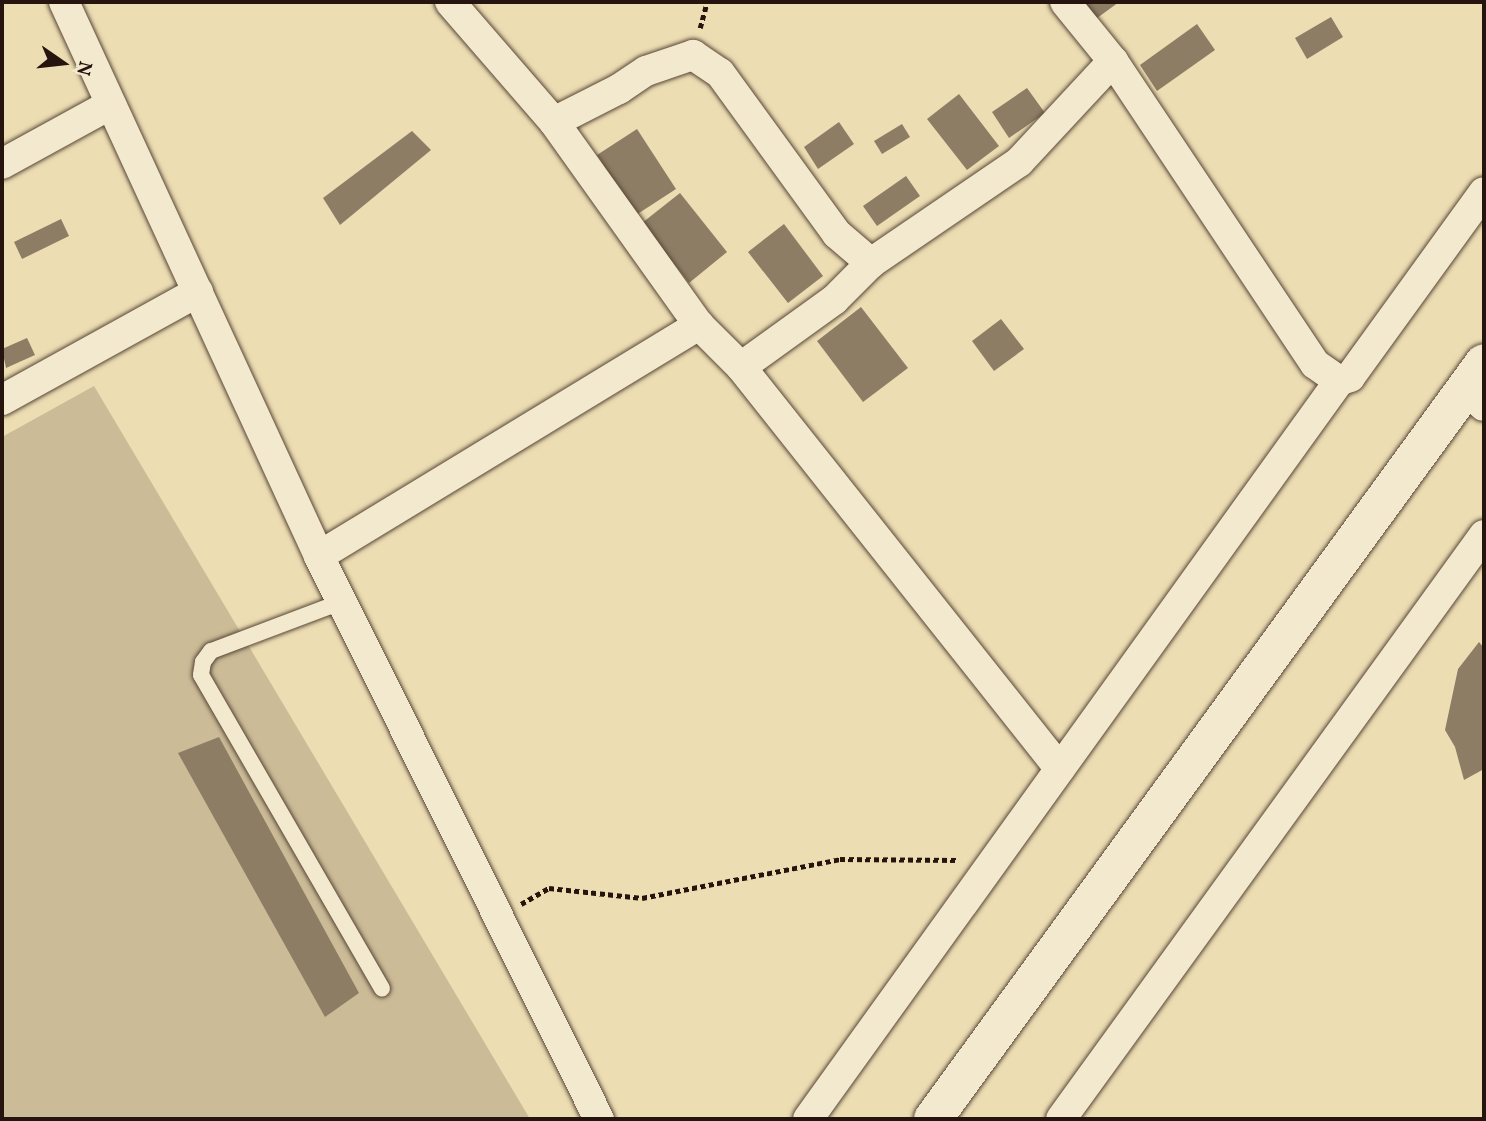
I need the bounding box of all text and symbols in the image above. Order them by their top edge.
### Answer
north arrow [28,28,98,98]
text: N [69,58,98,78]

